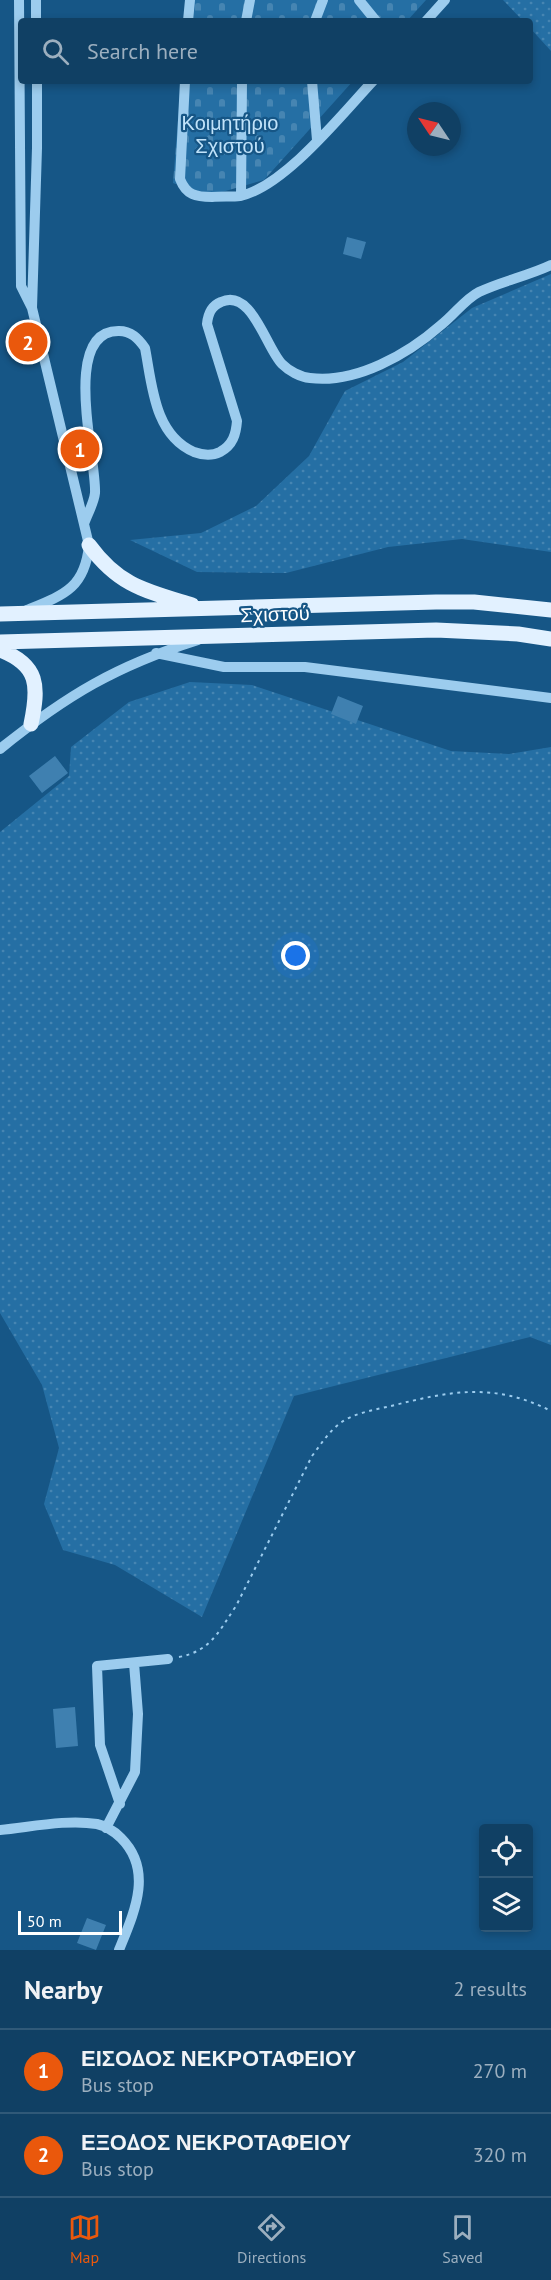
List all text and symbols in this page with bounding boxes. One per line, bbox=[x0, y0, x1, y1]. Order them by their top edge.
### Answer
search box bbox=[18, 18, 533, 84]
icon: search bbox=[39, 35, 72, 68]
text: Search here bbox=[87, 37, 198, 65]
north arrow bbox=[407, 102, 461, 156]
park label: Κοιμητήριο Σχιστού bbox=[182, 110, 278, 159]
pin: 2 bbox=[9, 320, 48, 364]
pin: 1 bbox=[60, 426, 100, 472]
street label: Σχιστού bbox=[240, 600, 310, 628]
your location bbox=[281, 941, 310, 970]
map controls bbox=[479, 1824, 533, 1932]
button: locate bbox=[479, 1824, 533, 1878]
button: layers bbox=[479, 1878, 533, 1932]
scale bar bbox=[18, 1908, 122, 1936]
text: 50 m bbox=[27, 1911, 62, 1931]
text: Nearby bbox=[24, 1973, 102, 2006]
text: 2 results bbox=[454, 1976, 527, 2002]
text: ΕΙΣΟΔΟΣ ΝΕΚΡΟΤΑΦΕΙΟΥ bbox=[81, 2044, 356, 2072]
text: 1 bbox=[38, 2058, 49, 2084]
text: 270 m bbox=[473, 2058, 527, 2084]
text: Bus stop bbox=[81, 2072, 154, 2098]
text: ΕΞΟΔΟΣ ΝΕΚΡΟΤΑΦΕΙΟΥ bbox=[81, 2128, 351, 2156]
text: 2 bbox=[38, 2142, 49, 2168]
text: 320 m bbox=[473, 2142, 527, 2168]
text: Bus stop bbox=[81, 2156, 154, 2182]
tab: Map bbox=[68, 2211, 101, 2267]
tab: Directions bbox=[237, 2211, 306, 2267]
tab: Saved bbox=[442, 2211, 483, 2267]

